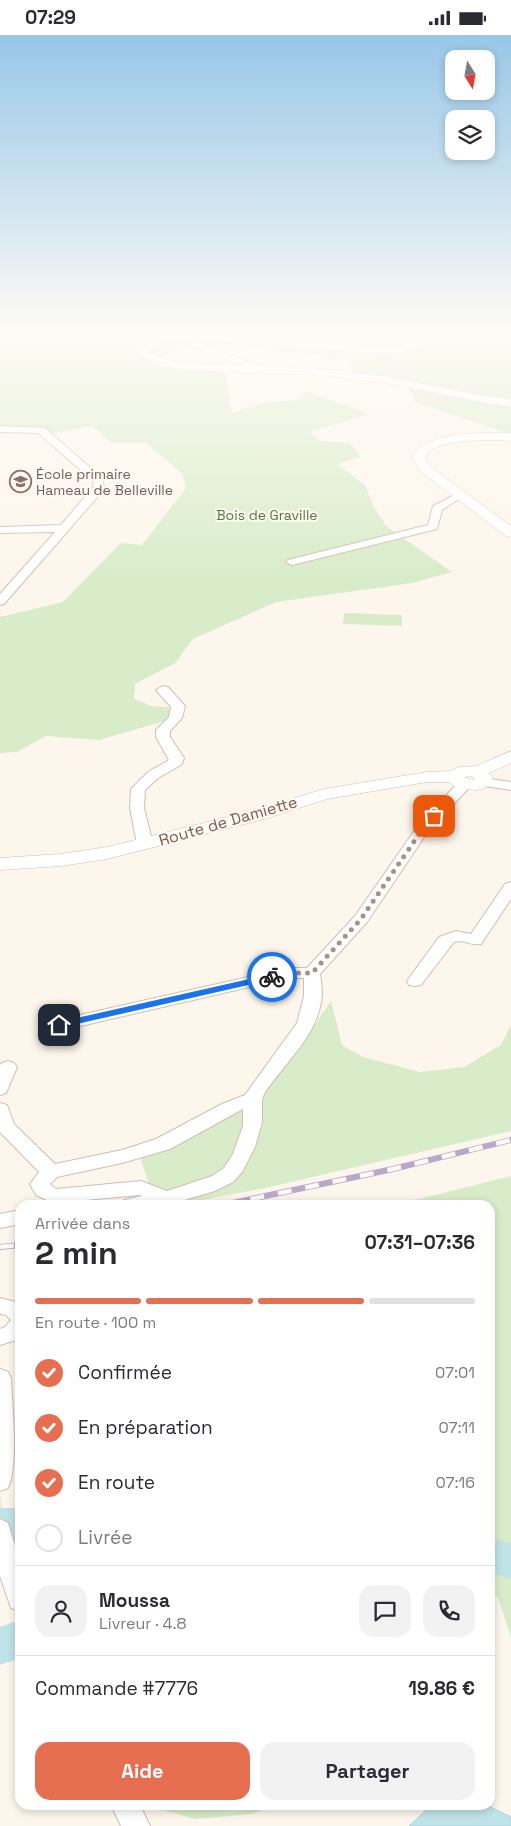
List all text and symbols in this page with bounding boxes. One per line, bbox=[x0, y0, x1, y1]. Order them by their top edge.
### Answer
text: 07:29 bbox=[25, 5, 76, 30]
north arrow bbox=[445, 50, 495, 100]
map controls bbox=[445, 50, 495, 160]
button: layers bbox=[445, 110, 495, 160]
place label: École primaire Hameau de Belleville bbox=[36, 465, 173, 499]
school or university icon: École primaire Hameau de Belleville bbox=[8, 470, 32, 494]
park label: Bois de Graville bbox=[216, 506, 318, 524]
street label: Route de Damiette bbox=[156, 791, 300, 851]
pin bbox=[413, 795, 455, 837]
icon: bag bbox=[420, 802, 448, 830]
courier bbox=[247, 952, 297, 1002]
icon: bike bbox=[258, 963, 286, 991]
pin bbox=[38, 1004, 80, 1046]
icon: home bbox=[45, 1011, 73, 1039]
text: Arrivée dans bbox=[35, 1213, 130, 1234]
text: 07:31–07:36 bbox=[365, 1230, 475, 1255]
text: 2 min bbox=[35, 1233, 118, 1273]
text: En route · 100 m bbox=[35, 1312, 156, 1333]
icon: check bbox=[35, 1359, 63, 1387]
text: Confirmée bbox=[78, 1360, 172, 1385]
text: 07:01 bbox=[435, 1362, 475, 1383]
icon: check bbox=[35, 1414, 63, 1442]
text: En préparation bbox=[78, 1415, 213, 1440]
text: 07:11 bbox=[439, 1417, 475, 1438]
icon: check bbox=[35, 1469, 63, 1497]
text: En route bbox=[78, 1470, 155, 1495]
text: 07:16 bbox=[435, 1472, 475, 1493]
text: Livrée bbox=[78, 1525, 133, 1550]
button: person bbox=[35, 1585, 87, 1637]
button: chat bbox=[359, 1585, 411, 1637]
button: phone bbox=[423, 1585, 475, 1637]
text: Moussa bbox=[99, 1588, 170, 1613]
text: Livreur · 4.8 bbox=[99, 1613, 187, 1634]
text: Commande #7776 bbox=[35, 1676, 198, 1701]
text: 19.86 € bbox=[408, 1676, 475, 1701]
button: Aide bbox=[35, 1742, 250, 1800]
button: Partager bbox=[260, 1742, 475, 1800]

